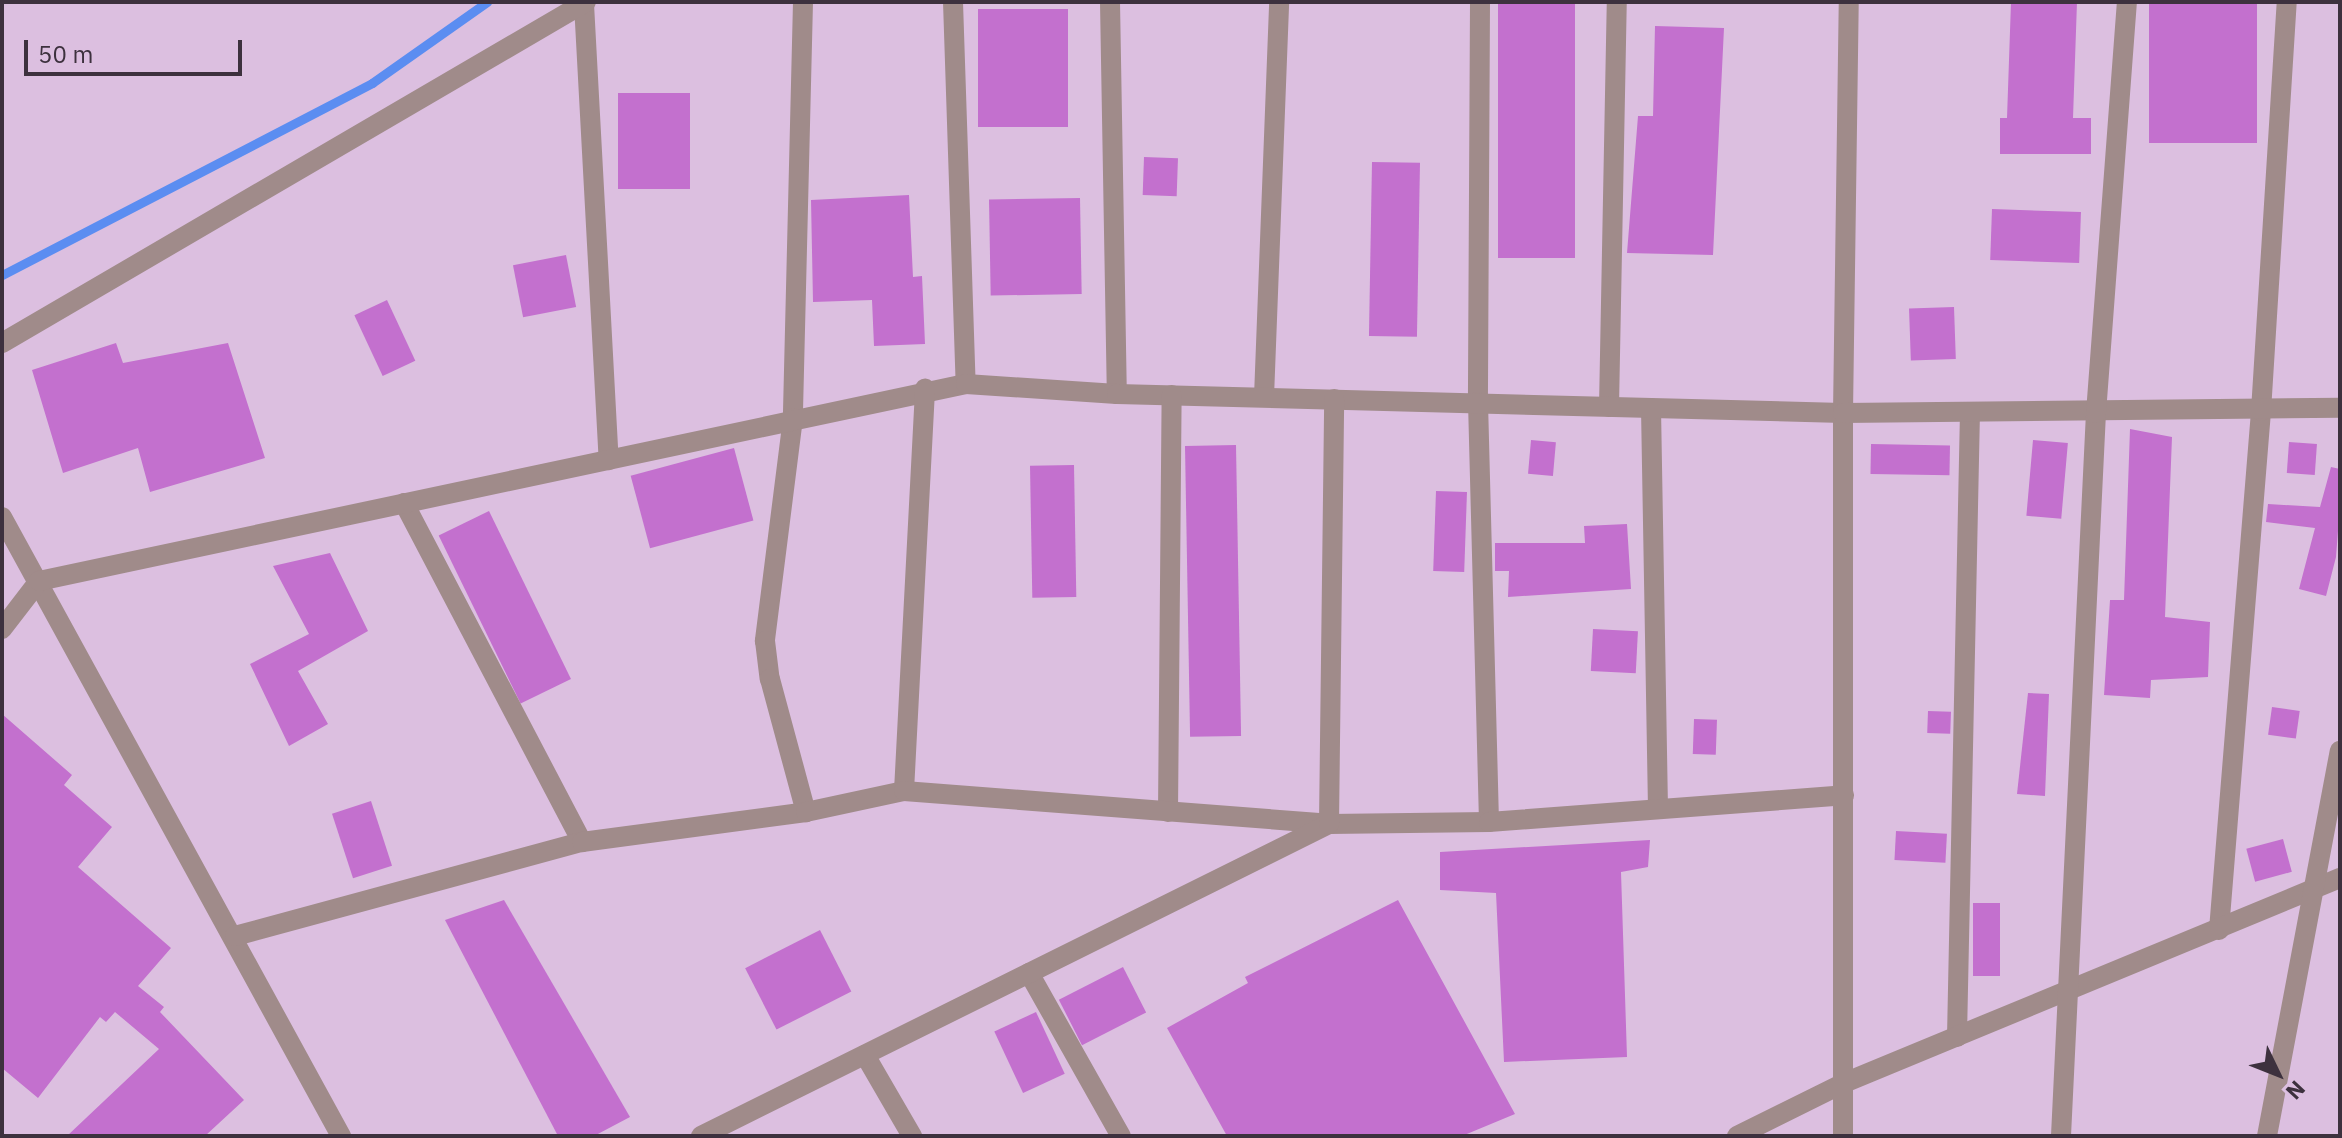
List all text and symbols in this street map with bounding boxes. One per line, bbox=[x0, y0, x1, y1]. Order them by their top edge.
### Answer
scale bar bbox=[28, 24, 246, 74]
text: 50 m bbox=[38, 38, 93, 70]
north arrow bbox=[2238, 1034, 2318, 1114]
text: N bbox=[2280, 1075, 2312, 1106]

